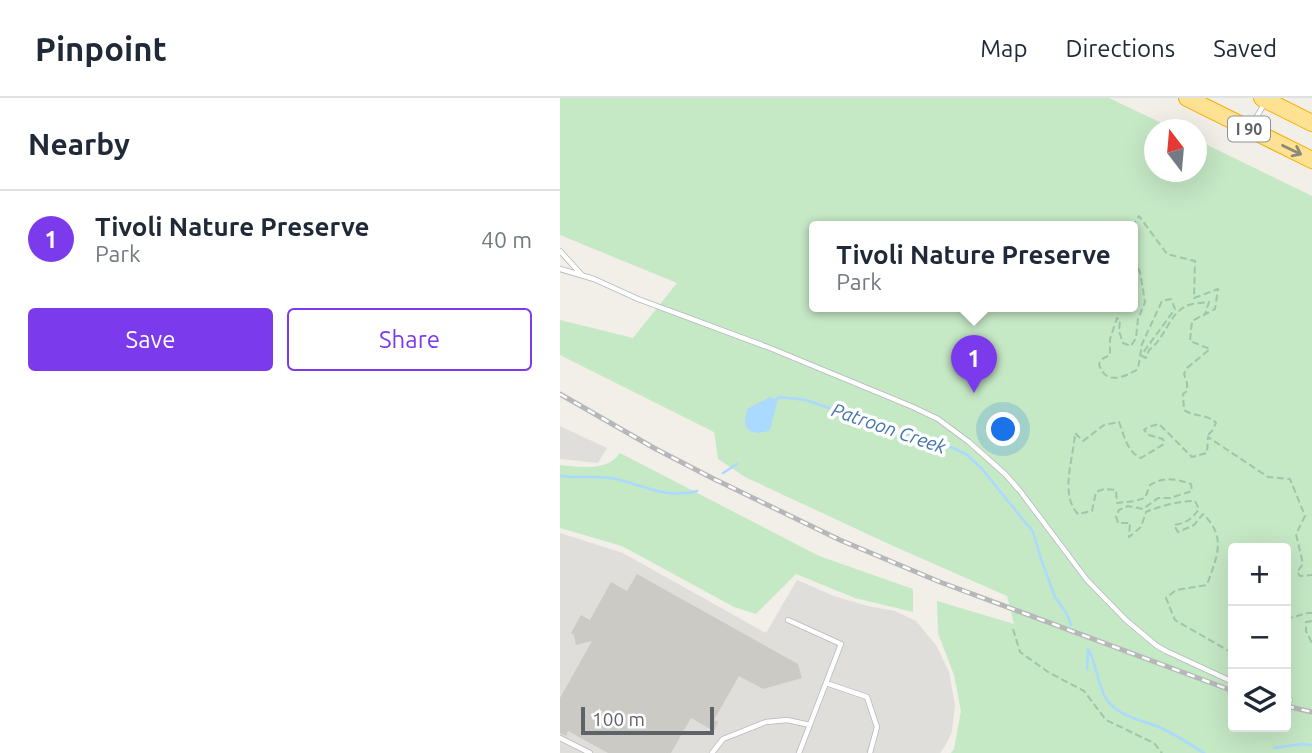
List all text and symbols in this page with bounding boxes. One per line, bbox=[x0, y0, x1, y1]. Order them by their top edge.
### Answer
text: Pinpoint bbox=[35, 30, 167, 67]
text: Map bbox=[980, 35, 1027, 62]
text: Directions bbox=[1065, 35, 1175, 62]
text: Saved bbox=[1213, 35, 1277, 62]
road number: I 90 bbox=[1228, 117, 1270, 142]
north arrow bbox=[1144, 119, 1207, 182]
text: Nearby bbox=[28, 127, 130, 161]
one-way arrow bbox=[1281, 144, 1302, 158]
text: Tivoli Nature Preserve bbox=[95, 212, 370, 241]
popup bbox=[809, 221, 1138, 312]
text: 1 bbox=[45, 227, 57, 252]
text: 40 m bbox=[481, 227, 532, 252]
text: Tivoli Nature Preserve bbox=[836, 240, 1111, 269]
text: Park bbox=[95, 241, 141, 266]
text: Park bbox=[836, 269, 882, 294]
button: Save bbox=[28, 308, 273, 371]
button: Share bbox=[287, 308, 532, 371]
pin: 1 bbox=[951, 335, 997, 393]
water label: Patroon Creek bbox=[829, 398, 949, 458]
your location bbox=[986, 412, 1020, 446]
map controls bbox=[1228, 543, 1291, 732]
button: + bbox=[1228, 543, 1291, 606]
button: − bbox=[1228, 606, 1291, 669]
button: layers bbox=[1228, 669, 1291, 732]
scale bar bbox=[581, 704, 714, 736]
text: 100 m bbox=[592, 708, 645, 730]

